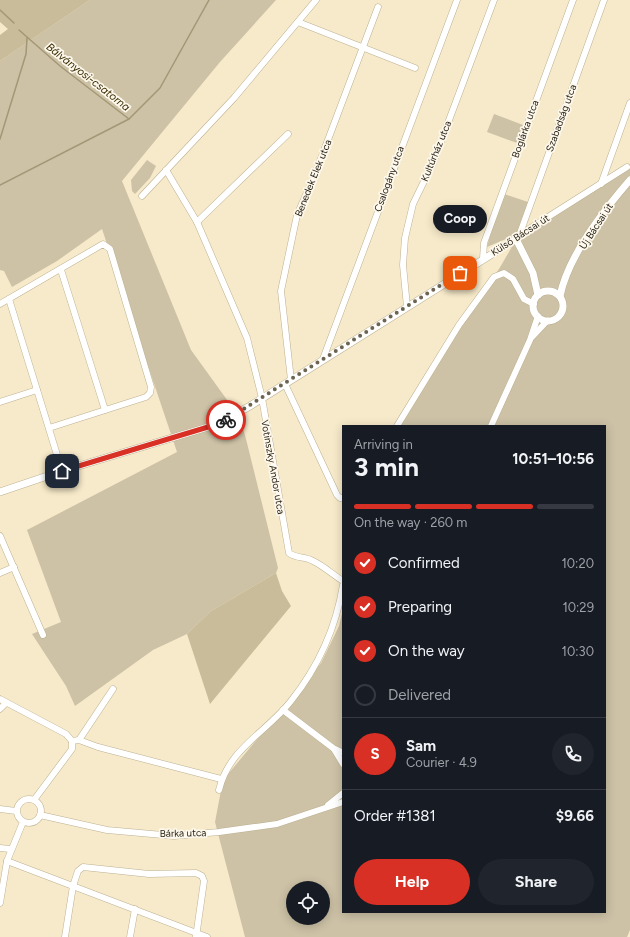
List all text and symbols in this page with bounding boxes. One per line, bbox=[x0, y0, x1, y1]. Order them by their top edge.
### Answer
water label: Bálványosi-csatorna bbox=[44, 40, 133, 114]
street label: Szabadság utca bbox=[543, 82, 579, 154]
street label: Boglárka utca bbox=[509, 98, 541, 160]
street label: Kultúrház utca bbox=[418, 119, 454, 183]
street label: Benedek Elek utca bbox=[292, 138, 334, 218]
street label: Csalogány utca bbox=[371, 144, 407, 214]
street label: Új Bácsai út bbox=[576, 200, 616, 252]
callout: Coop bbox=[433, 205, 487, 233]
text: Coop bbox=[444, 211, 476, 226]
street label: Külső Bácsai út bbox=[488, 211, 552, 259]
pin bbox=[443, 256, 477, 290]
icon: bag bbox=[449, 262, 471, 284]
courier bbox=[206, 400, 246, 440]
icon: bike bbox=[215, 409, 237, 431]
street label: Votinszky Andor utca bbox=[258, 419, 288, 515]
text: Arriving in bbox=[354, 437, 413, 452]
text: 10:51–10:56 bbox=[512, 450, 594, 468]
text: 3 min bbox=[354, 451, 419, 483]
pin bbox=[45, 454, 79, 488]
icon: home bbox=[51, 460, 73, 482]
text: On the way · 260 m bbox=[354, 515, 467, 530]
icon: check bbox=[354, 552, 376, 574]
text: Confirmed bbox=[388, 554, 460, 572]
text: 10:20 bbox=[561, 556, 594, 571]
icon: check bbox=[354, 596, 376, 618]
text: Preparing bbox=[388, 598, 452, 616]
text: 10:29 bbox=[562, 600, 594, 615]
icon: check bbox=[354, 640, 376, 662]
text: On the way bbox=[388, 642, 465, 660]
text: 10:30 bbox=[562, 644, 594, 659]
text: Delivered bbox=[388, 686, 451, 704]
button: phone bbox=[552, 733, 594, 775]
text: Sam bbox=[406, 737, 436, 755]
text: S bbox=[370, 745, 380, 763]
text: Courier · 4.9 bbox=[406, 755, 477, 770]
text: Order #1381 bbox=[354, 807, 436, 825]
text: $9.66 bbox=[556, 807, 594, 825]
street label: Bárka utca bbox=[160, 826, 206, 840]
button: Help bbox=[354, 859, 470, 905]
button: Share bbox=[478, 859, 594, 905]
map controls bbox=[286, 881, 330, 925]
button: locate bbox=[286, 881, 330, 925]

